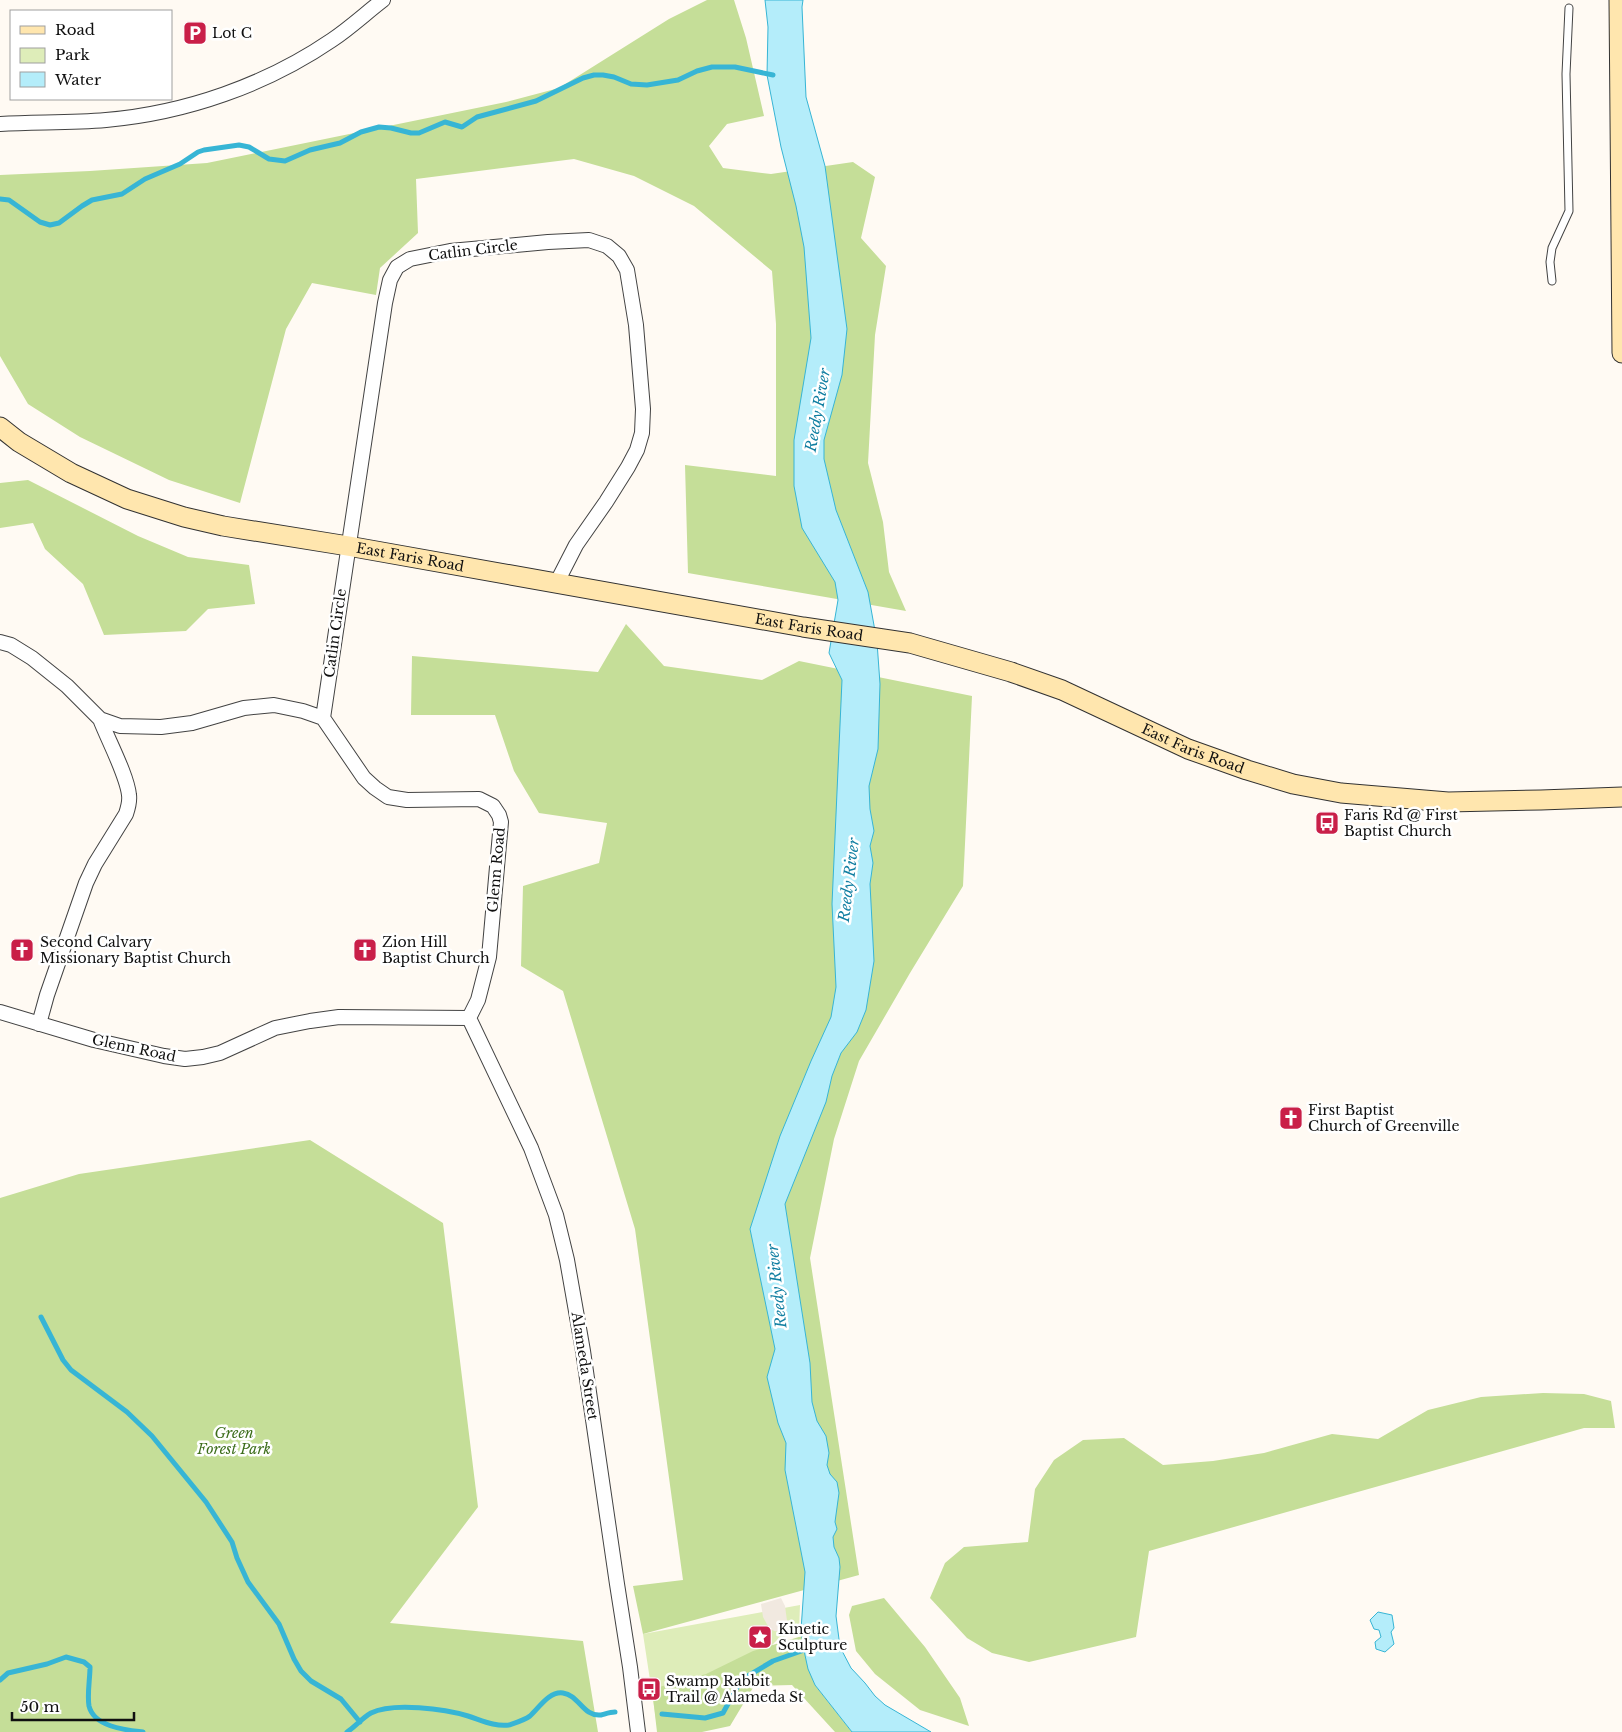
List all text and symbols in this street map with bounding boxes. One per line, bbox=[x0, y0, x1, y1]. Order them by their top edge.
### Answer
legend bbox=[10, 10, 172, 100]
text: Road bbox=[55, 20, 95, 39]
parking icon: Lot C bbox=[182, 20, 208, 46]
place label: Lot C bbox=[212, 24, 252, 42]
text: Park bbox=[55, 45, 91, 64]
text: Water bbox=[54, 70, 102, 89]
street label: Catlin Circle bbox=[427, 236, 519, 264]
water label: Reedy River bbox=[801, 366, 834, 454]
street label: East Faris Road bbox=[355, 539, 466, 576]
street label: Catlin Circle bbox=[320, 587, 350, 679]
street label: East Faris Road bbox=[753, 610, 865, 645]
street label: East Faris Road bbox=[1139, 720, 1247, 778]
place label: Faris Rd @ First Baptist Church bbox=[1344, 806, 1458, 840]
bus stop icon: Faris Rd @ First Baptist Church bbox=[1314, 810, 1340, 836]
street label: Glenn Road bbox=[483, 826, 509, 913]
water label: Reedy River bbox=[834, 836, 863, 924]
place label: Second Calvary Missionary Baptist Church bbox=[40, 933, 231, 967]
place label: Zion Hill Baptist Church bbox=[382, 933, 490, 967]
church icon: Second Calvary Missionary Baptist Church bbox=[9, 937, 35, 963]
church icon: Zion Hill Baptist Church bbox=[352, 937, 378, 963]
street label: Glenn Road bbox=[90, 1030, 178, 1066]
place label: First Baptist Church of Greenville bbox=[1308, 1101, 1459, 1135]
church icon: First Baptist Church of Greenville bbox=[1278, 1105, 1304, 1131]
water label: Reedy River bbox=[763, 1242, 790, 1330]
street label: Alameda Street bbox=[567, 1310, 603, 1422]
park label: Green Forest Park bbox=[196, 1424, 271, 1458]
place label: Kinetic Sculpture bbox=[778, 1620, 847, 1654]
place icon: Kinetic Sculpture bbox=[747, 1624, 773, 1650]
place label: Swamp Rabbit Trail @ Alameda St bbox=[666, 1672, 804, 1706]
bus stop icon: Swamp Rabbit Trail @ Alameda St bbox=[636, 1676, 662, 1702]
scale bar bbox=[12, 1690, 135, 1722]
text: 50 m bbox=[20, 1697, 60, 1716]

